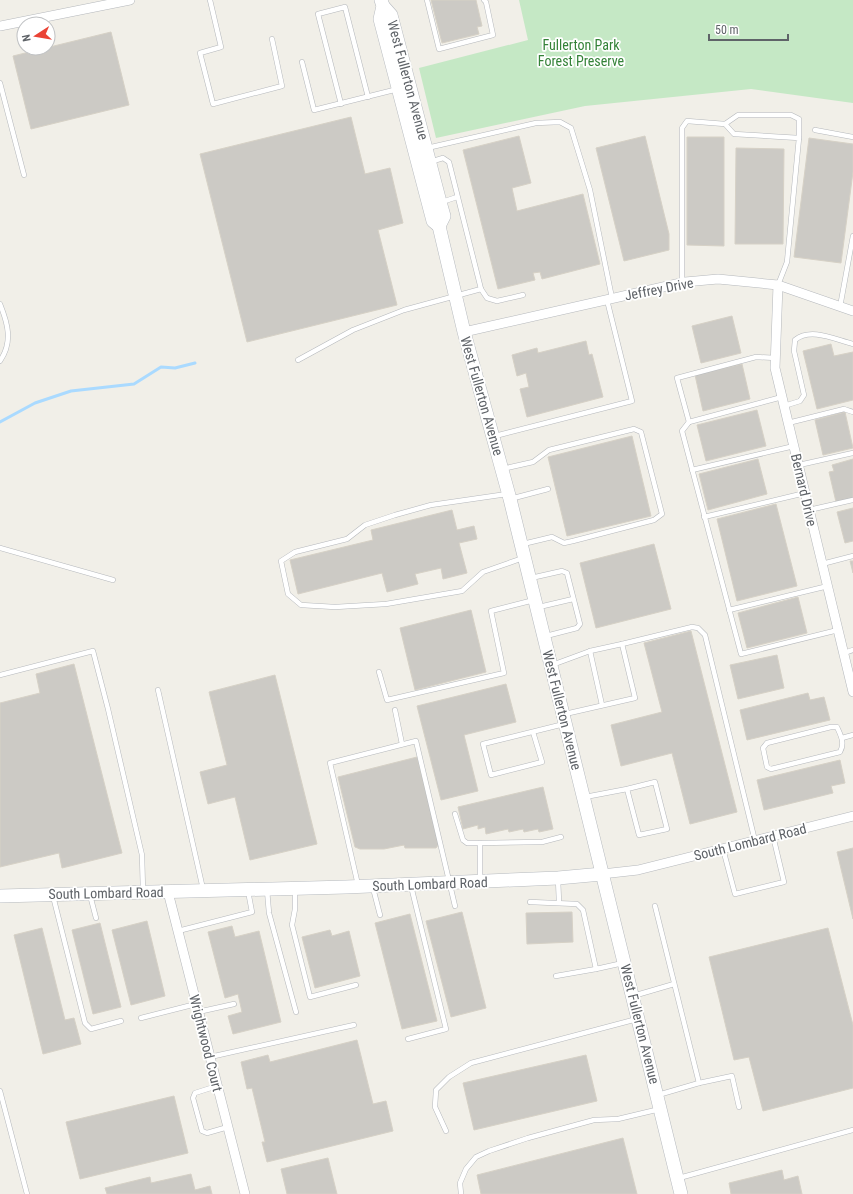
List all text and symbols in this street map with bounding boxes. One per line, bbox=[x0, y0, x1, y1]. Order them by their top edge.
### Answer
north arrow bbox=[16, 16, 56, 56]
scale bar bbox=[709, 16, 788, 42]
street label: West Fullerton Avenue bbox=[384, 19, 432, 142]
text: 50 m bbox=[715, 23, 739, 37]
text: N bbox=[20, 33, 34, 43]
park label: Fullerton Park Forest Preserve bbox=[538, 37, 625, 69]
street label: Jeffrey Drive bbox=[623, 274, 695, 304]
street label: West Fullerton Avenue bbox=[457, 335, 507, 458]
street label: Bernard Drive bbox=[788, 452, 820, 528]
street label: West Fullerton Avenue bbox=[539, 648, 585, 772]
street label: South Lombard Road bbox=[692, 820, 808, 864]
street label: South Lombard Road bbox=[372, 874, 488, 894]
street label: South Lombard Road bbox=[48, 884, 164, 902]
street label: West Fullerton Avenue bbox=[617, 962, 663, 1086]
street label: Wrightwood Court bbox=[186, 993, 226, 1093]

